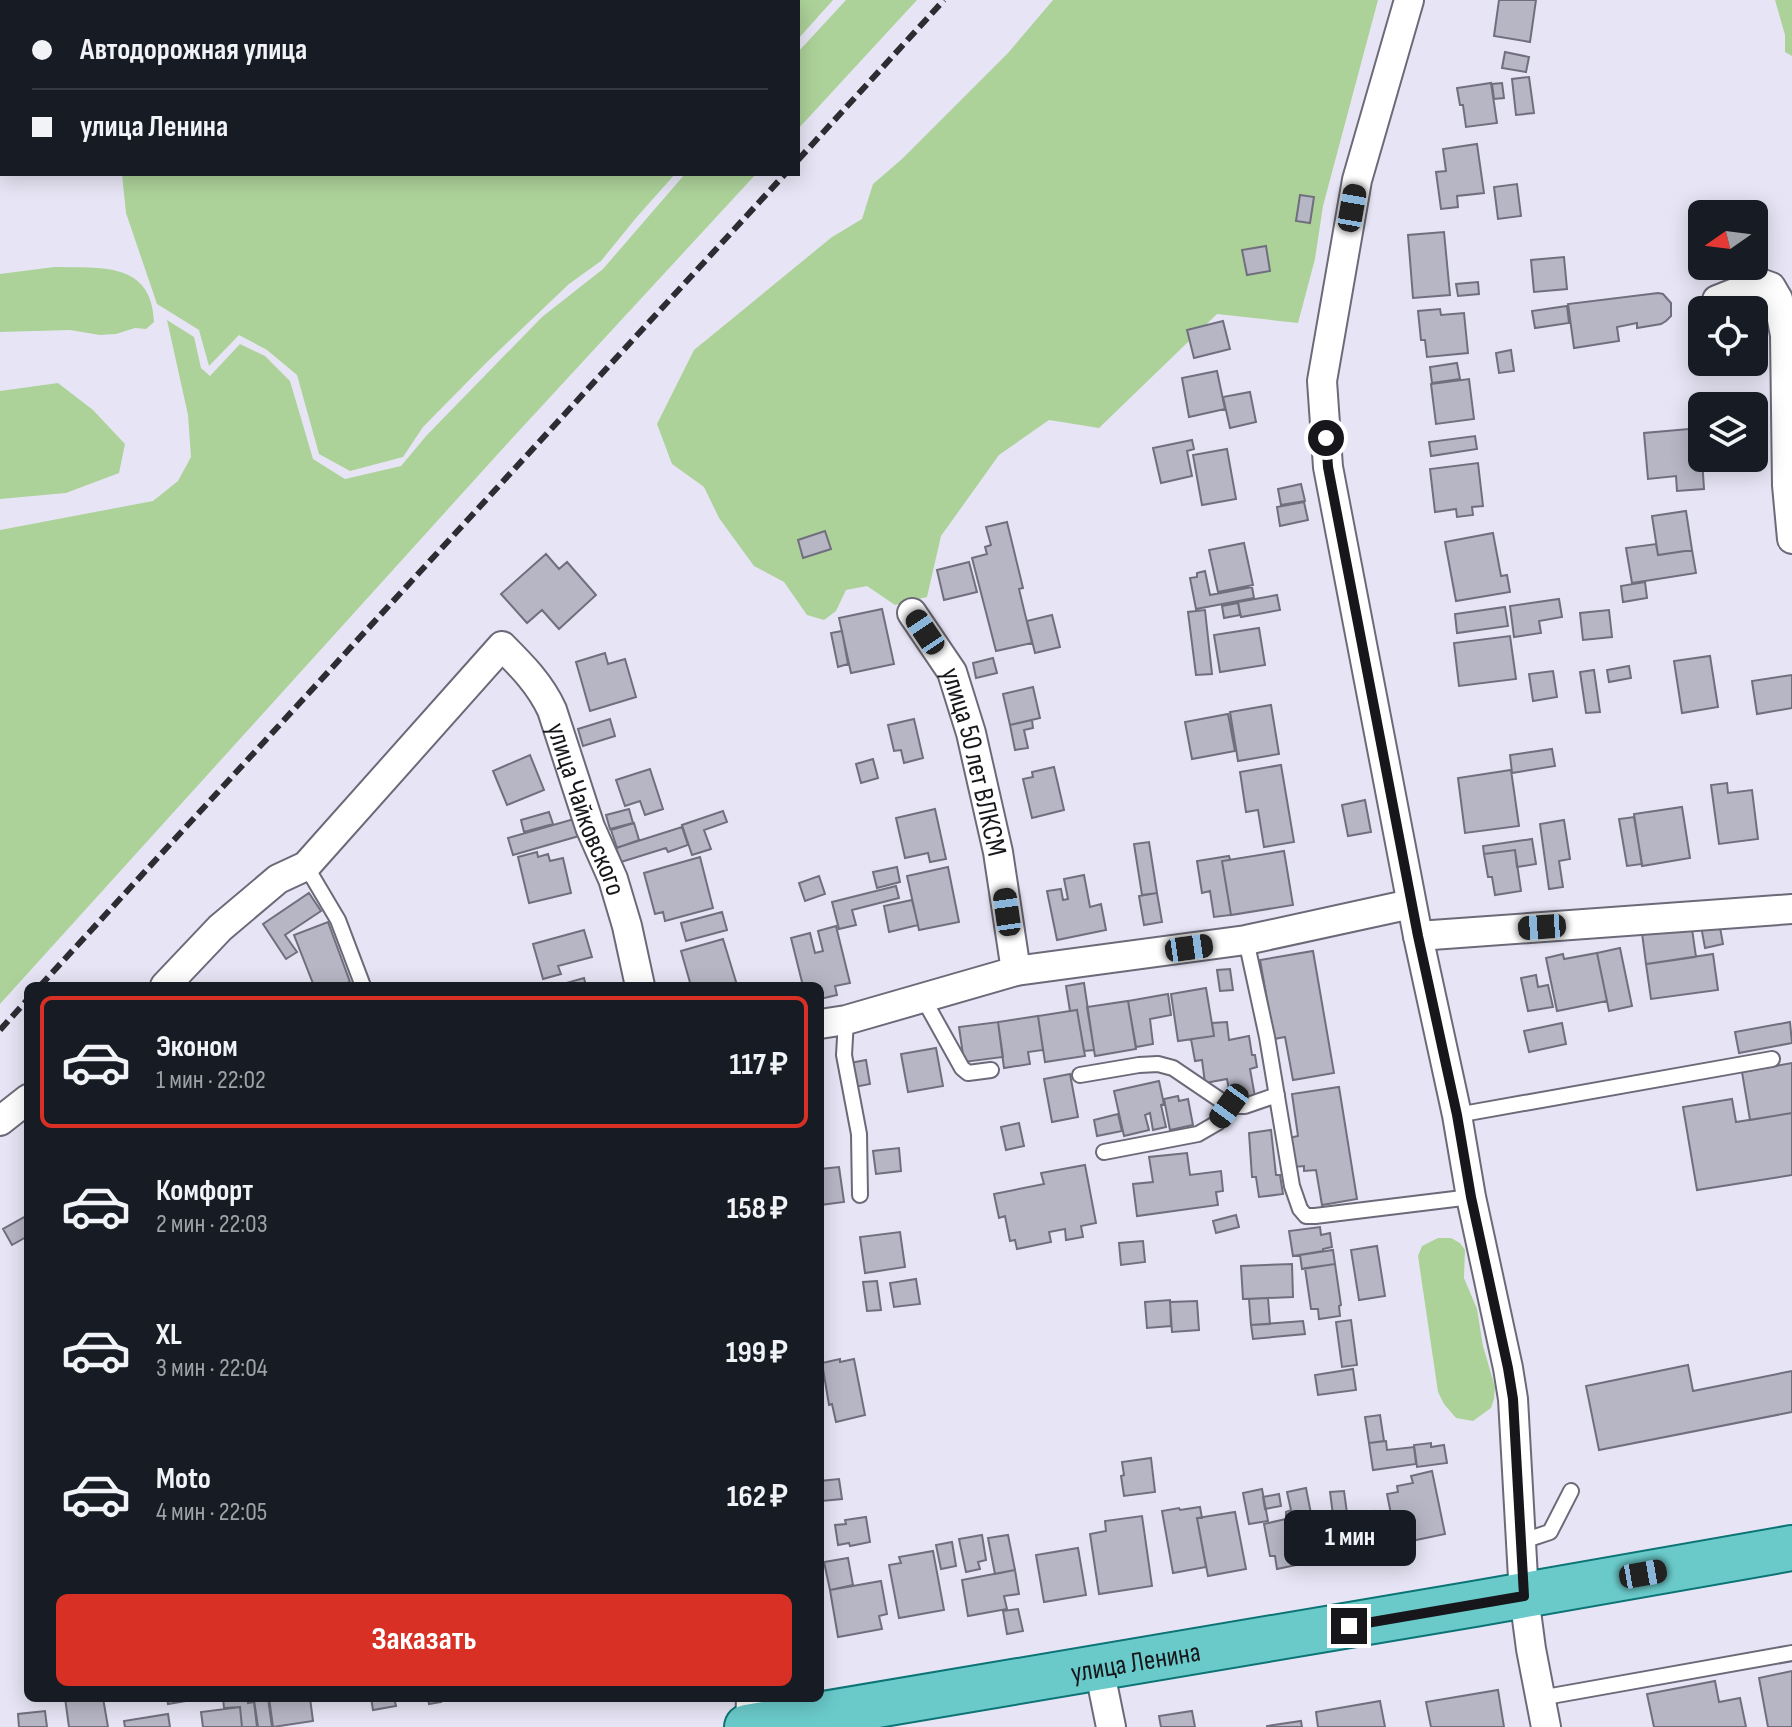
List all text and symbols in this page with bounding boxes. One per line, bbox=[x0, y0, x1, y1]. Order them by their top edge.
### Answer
text: Автодорожная улица bbox=[80, 32, 307, 68]
text: улица Ленина bbox=[80, 109, 228, 145]
car bbox=[1336, 182, 1368, 234]
north arrow bbox=[1688, 200, 1768, 280]
map controls bbox=[1688, 200, 1768, 472]
button: locate bbox=[1688, 296, 1768, 376]
button: layers bbox=[1688, 392, 1768, 472]
route start bbox=[1308, 420, 1344, 456]
car bbox=[902, 605, 948, 659]
street label: улица 50 лет ВЛКСМ bbox=[934, 664, 1013, 859]
street label: улица Чайковского bbox=[539, 719, 632, 899]
car bbox=[992, 887, 1022, 937]
car bbox=[1517, 913, 1567, 941]
car bbox=[1164, 933, 1214, 963]
icon: car bbox=[60, 1026, 132, 1098]
text: Эконом bbox=[156, 1029, 238, 1065]
text: 117 ₽ bbox=[729, 1047, 788, 1083]
text: 1 мин · 22:02 bbox=[156, 1065, 266, 1096]
car bbox=[1205, 1080, 1253, 1132]
icon: car bbox=[60, 1170, 132, 1242]
text: Комфорт bbox=[156, 1173, 253, 1209]
text: 158 ₽ bbox=[727, 1191, 788, 1227]
text: 2 мин · 22:03 bbox=[156, 1209, 268, 1240]
icon: car bbox=[60, 1314, 132, 1386]
text: XL bbox=[156, 1317, 182, 1353]
text: 199 ₽ bbox=[726, 1335, 788, 1371]
text: 3 мин · 22:04 bbox=[156, 1353, 268, 1384]
icon: car bbox=[60, 1458, 132, 1530]
text: Moto bbox=[156, 1461, 211, 1497]
text: 162 ₽ bbox=[727, 1479, 788, 1515]
text: 4 мин · 22:05 bbox=[156, 1497, 267, 1528]
callout: 1 мин bbox=[1283, 1510, 1415, 1566]
text: 1 мин bbox=[1325, 1522, 1375, 1553]
car bbox=[1617, 1558, 1669, 1590]
button: Заказать bbox=[56, 1594, 792, 1686]
route end bbox=[1331, 1608, 1367, 1644]
street label: улица Ленина bbox=[1068, 1636, 1203, 1690]

